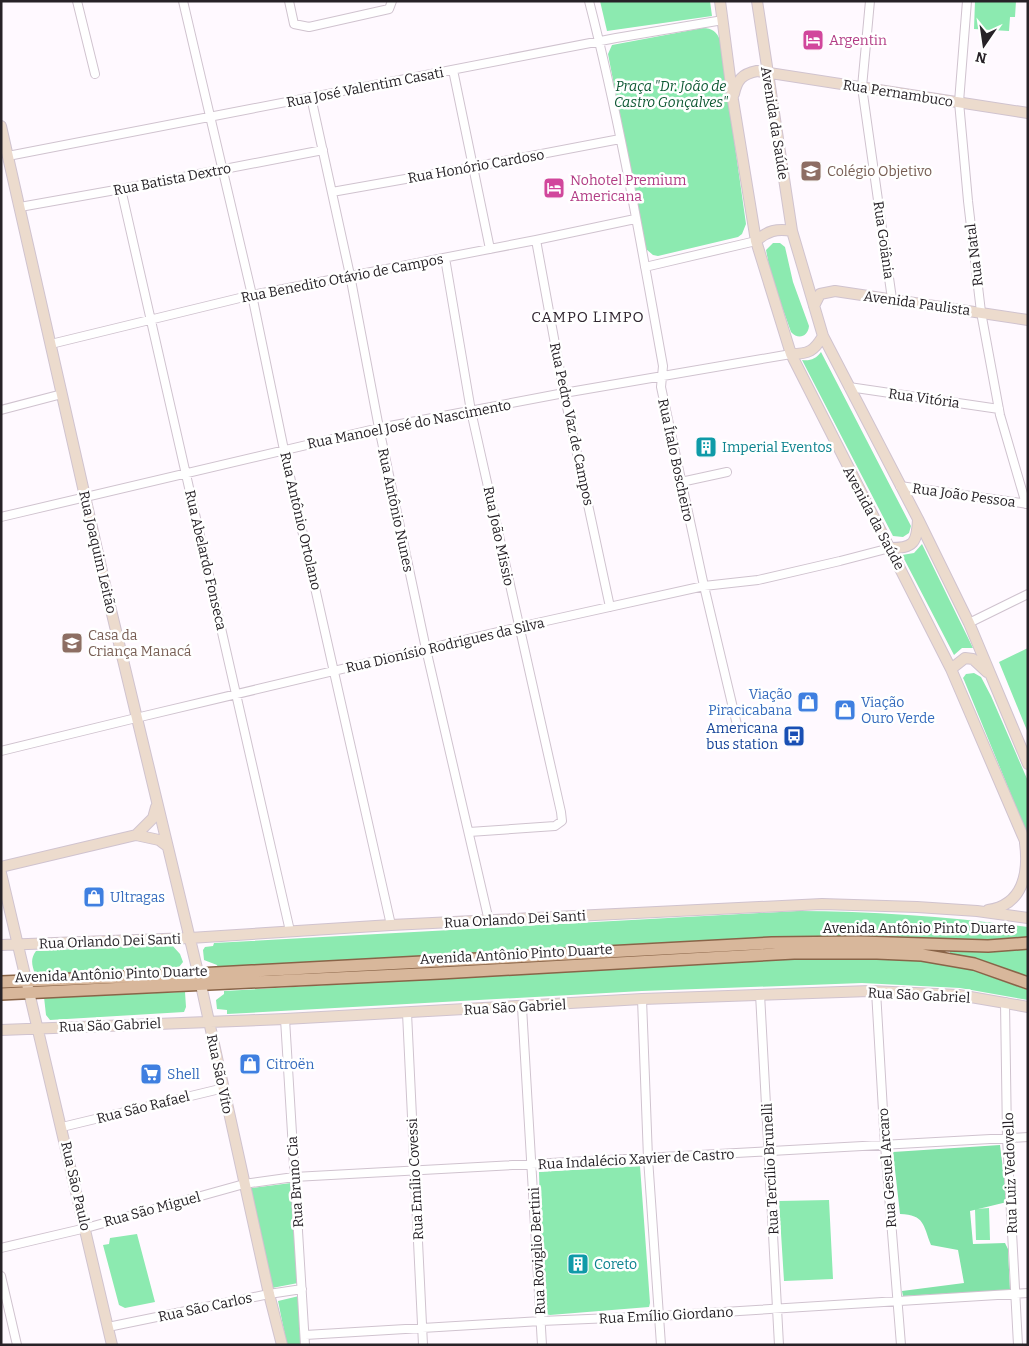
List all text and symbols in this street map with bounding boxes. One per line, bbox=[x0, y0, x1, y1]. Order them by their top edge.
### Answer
north arrow bbox=[959, 20, 1009, 70]
hotel icon: Argentin bbox=[801, 28, 825, 52]
place label: Argentin bbox=[829, 32, 887, 49]
text: N bbox=[974, 48, 988, 67]
street label: Rua José Valentim Casati bbox=[285, 64, 445, 111]
street label: Avenida da Saúde bbox=[757, 65, 792, 181]
street label: Rua Pernambuco bbox=[842, 76, 954, 111]
park label: Praça "Dr. João de Castro Gonçalves" bbox=[614, 78, 729, 111]
street label: Rua Honório Cardoso bbox=[406, 146, 546, 187]
school or university icon: Colégio Objetivo bbox=[799, 159, 823, 183]
street label: Rua Batista Dextro bbox=[112, 160, 232, 199]
place label: Colégio Objetivo bbox=[827, 163, 932, 180]
place label: Nohotel Premium Americana bbox=[570, 172, 687, 205]
hotel icon: Nohotel Premium Americana bbox=[542, 176, 566, 200]
street label: Rua Goiânia bbox=[870, 200, 897, 281]
street label: Rua Natal bbox=[962, 223, 987, 287]
street label: Rua Benedito Otávio de Campos bbox=[239, 251, 445, 306]
street label: Avenida Paulista bbox=[863, 288, 972, 319]
district label: CAMPO LIMPO bbox=[531, 308, 645, 326]
street label: Rua Pedro Vaz de Campos bbox=[546, 341, 597, 507]
street label: Rua Vitória bbox=[887, 385, 961, 412]
street label: Rua Manoel José do Nascimento bbox=[306, 396, 513, 453]
street label: Rua Ítalo Boscheiro bbox=[654, 397, 698, 523]
building icon: Imperial Eventos bbox=[694, 435, 718, 459]
place label: Imperial Eventos bbox=[722, 439, 832, 456]
street label: Rua Antônio Nunes bbox=[374, 447, 417, 574]
street label: Rua Antônio Ortolano bbox=[276, 450, 325, 592]
street label: Avenida da Saúde bbox=[839, 464, 908, 573]
street label: Rua João Pessoa bbox=[911, 480, 1017, 511]
street label: Rua João Missio bbox=[480, 485, 517, 587]
street label: Rua Abelardo Fonseca bbox=[181, 488, 230, 632]
street label: Rua Joaquim Leitão bbox=[75, 489, 120, 615]
street label: Rua Dionísio Rodrigues da Silva bbox=[344, 614, 546, 677]
place label: Casa da Criança Manacá bbox=[88, 627, 192, 660]
school or university icon: Casa da Criança Manacá bbox=[60, 631, 84, 655]
place label: Viação Piracicabana bbox=[708, 686, 792, 719]
shop icon: Viação Piracicabana bbox=[796, 690, 820, 714]
place label: Viação Ouro Verde bbox=[861, 694, 935, 727]
shop icon: Viação Ouro Verde bbox=[833, 698, 857, 722]
place label: Americana bus station bbox=[706, 720, 778, 753]
bus stop icon: Americana bus station bbox=[782, 724, 806, 748]
shop icon: Ultragas bbox=[82, 885, 106, 909]
place label: Ultragas bbox=[110, 889, 165, 906]
street label: Rua Orlando Dei Santi bbox=[444, 907, 586, 932]
street label: Avenida Antônio Pinto Duarte bbox=[823, 920, 1015, 937]
street label: Rua Orlando Dei Santi bbox=[39, 931, 181, 952]
street label: Avenida Antônio Pinto Duarte bbox=[419, 941, 613, 968]
street label: Avenida Antônio Pinto Duarte bbox=[14, 963, 208, 986]
street label: Rua São Gabriel bbox=[867, 984, 971, 1007]
street label: Rua São Gabriel bbox=[463, 996, 567, 1019]
street label: Rua São Gabriel bbox=[59, 1015, 162, 1036]
street label: Rua São Vito bbox=[203, 1033, 236, 1115]
shop icon: Citroën bbox=[238, 1052, 262, 1076]
place label: Citroën bbox=[266, 1056, 314, 1073]
supermarket icon: Shell bbox=[139, 1062, 163, 1086]
place label: Shell bbox=[167, 1066, 200, 1083]
street label: Rua São Rafael bbox=[95, 1088, 192, 1127]
street label: Rua Tercílio Brunelli bbox=[759, 1103, 782, 1235]
street label: Rua Gesuel Arcaro bbox=[875, 1108, 900, 1228]
street label: Rua Luiz Vedovello bbox=[1000, 1112, 1021, 1234]
street label: Rua Emílio Covessi bbox=[404, 1118, 427, 1240]
street label: Rua Bruno Cia bbox=[284, 1135, 307, 1228]
street label: Rua São Paulo bbox=[57, 1140, 94, 1232]
street label: Rua Indalécio Xavier de Castro bbox=[537, 1146, 735, 1173]
street label: Rua Roviglio Bertini bbox=[526, 1187, 549, 1315]
street label: Rua São Miguel bbox=[102, 1188, 202, 1231]
building icon: Coreto bbox=[566, 1252, 590, 1276]
place label: Coreto bbox=[594, 1256, 637, 1273]
street label: Rua São Carlos bbox=[156, 1289, 254, 1326]
street label: Rua Emílio Giordano bbox=[598, 1303, 734, 1328]

